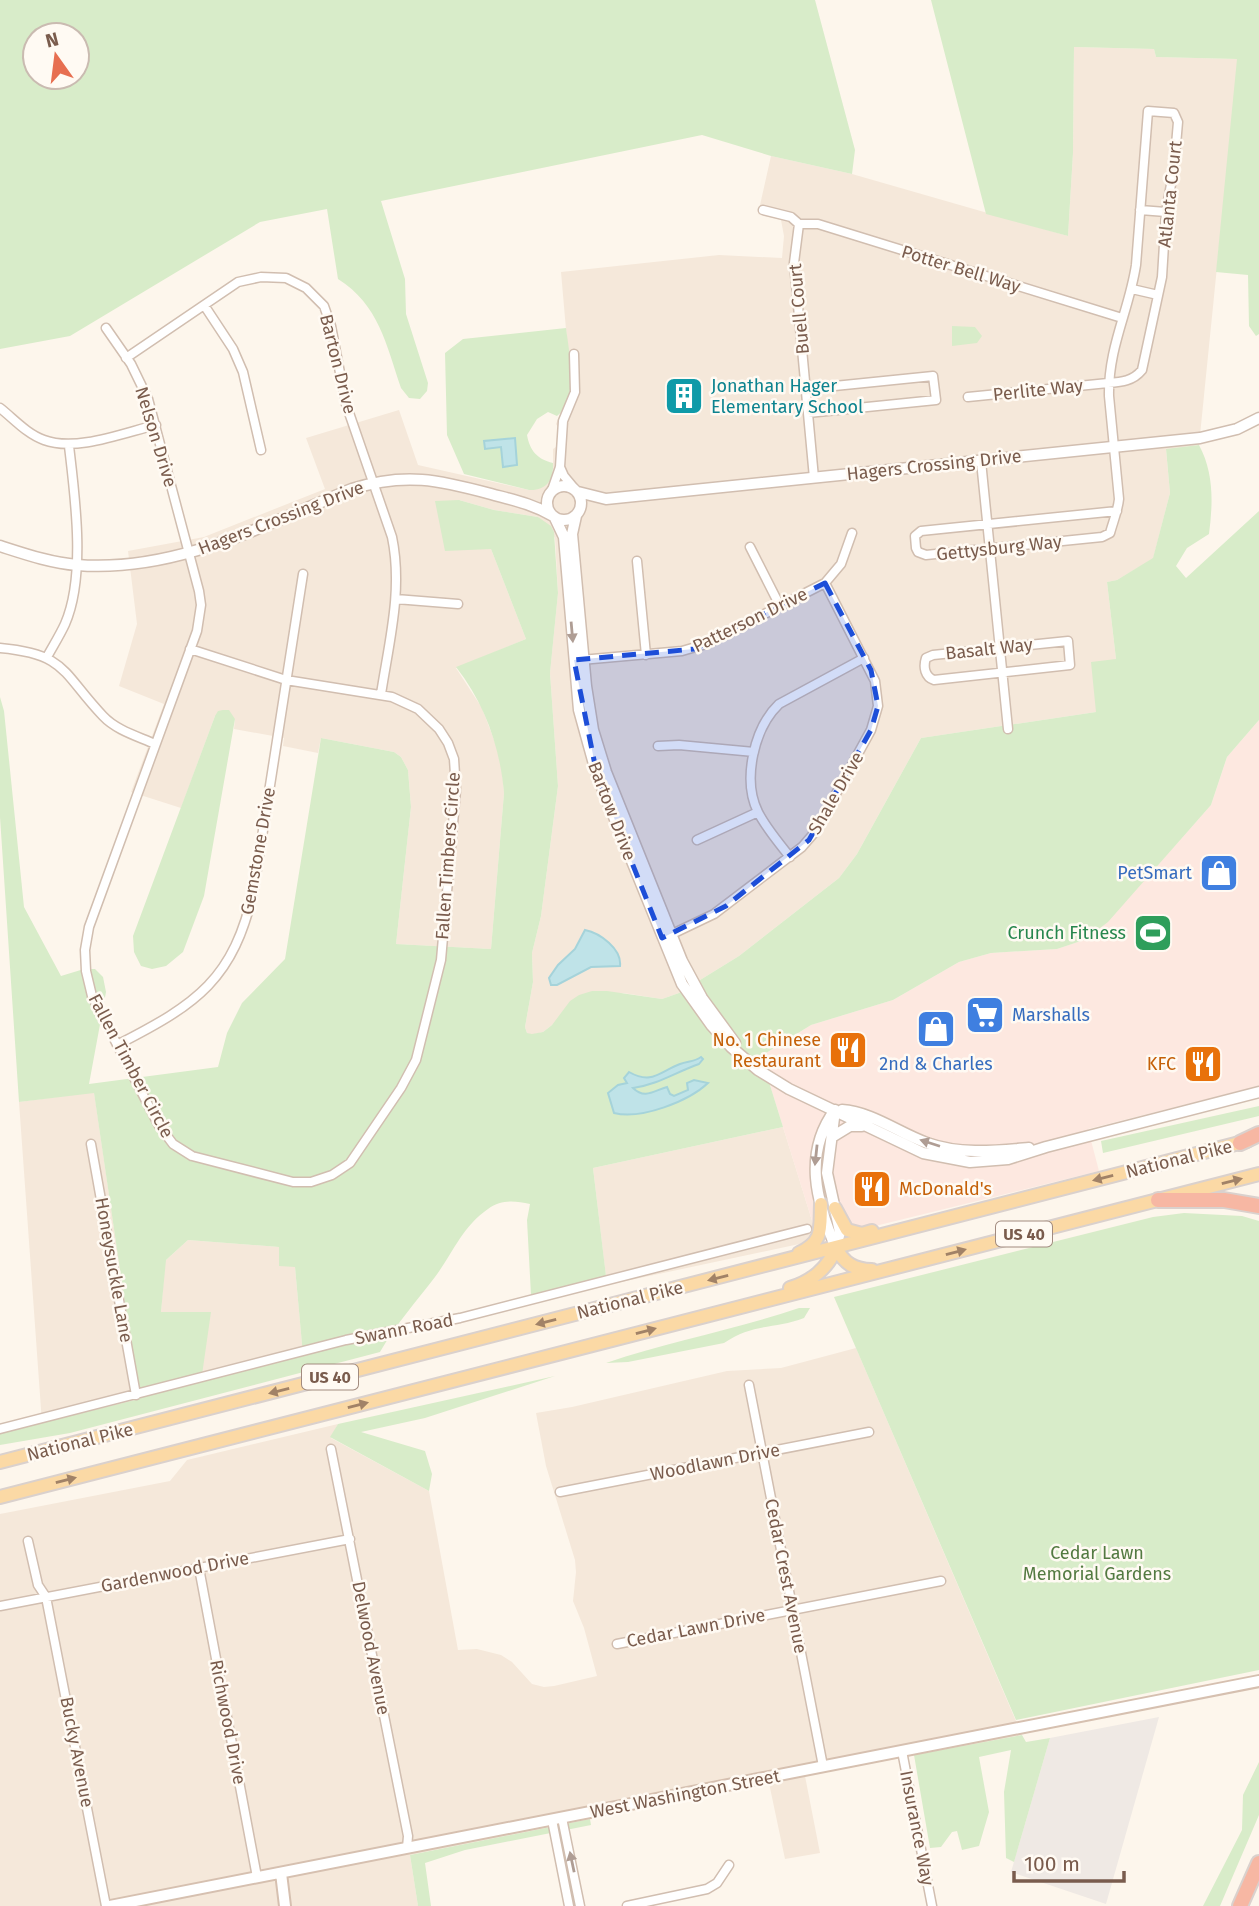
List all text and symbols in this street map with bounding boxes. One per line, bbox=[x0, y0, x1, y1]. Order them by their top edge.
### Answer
north arrow bbox=[21, 21, 91, 91]
text: N bbox=[43, 27, 61, 53]
street label: Atlanta Court bbox=[1153, 139, 1187, 248]
street label: Potter Bell Way bbox=[899, 240, 1023, 298]
street label: Buell Court bbox=[784, 262, 814, 355]
street label: Barton Drive bbox=[315, 312, 361, 416]
street label: Perlite Way bbox=[992, 374, 1084, 406]
building icon: Jonathan Hager Elementary School bbox=[663, 375, 705, 417]
place label: Jonathan Hager Elementary School bbox=[711, 375, 863, 418]
street label: Nelson Drive bbox=[130, 384, 182, 490]
street label: Hagers Crossing Drive bbox=[845, 445, 1023, 485]
street label: Hagers Crossing Drive bbox=[195, 476, 367, 560]
street label: Gettysburg Way bbox=[935, 530, 1063, 566]
street label: Patterson Drive bbox=[689, 583, 811, 657]
one-way arrow bbox=[567, 622, 578, 644]
street label: Basalt Way bbox=[944, 633, 1034, 665]
street label: Shale Drive bbox=[803, 748, 869, 838]
street label: Bartow Drive bbox=[583, 758, 641, 864]
street label: Fallen Timbers Circle bbox=[431, 771, 465, 941]
street label: Gemstone Drive bbox=[236, 786, 280, 916]
shop icon: PetSmart bbox=[1198, 852, 1240, 894]
place label: PetSmart bbox=[1117, 862, 1192, 884]
sports icon: Crunch Fitness bbox=[1132, 912, 1174, 954]
place label: Crunch Fitness bbox=[1008, 922, 1126, 944]
street label: Fallen Timber Circle bbox=[84, 990, 178, 1142]
supermarket icon: Marshalls bbox=[964, 994, 1006, 1036]
place label: Marshalls bbox=[1012, 1004, 1090, 1026]
shop icon: 2nd & Charles bbox=[915, 1008, 957, 1050]
place label: No. 1 Chinese Restaurant bbox=[713, 1029, 821, 1072]
restaurant icon: No. 1 Chinese Restaurant bbox=[827, 1029, 869, 1071]
restaurant icon: KFC bbox=[1182, 1043, 1224, 1085]
place label: 2nd & Charles bbox=[879, 1053, 993, 1075]
place label: KFC bbox=[1147, 1053, 1176, 1075]
street label: National Pike bbox=[1124, 1135, 1234, 1183]
one-way arrow bbox=[920, 1138, 941, 1148]
one-way arrow bbox=[811, 1144, 822, 1166]
restaurant icon: McDonald's bbox=[851, 1168, 893, 1210]
one-way arrow bbox=[1092, 1173, 1114, 1184]
one-way arrow bbox=[1222, 1175, 1244, 1186]
place label: McDonald's bbox=[899, 1178, 992, 1200]
street label: Honeysuckle Lane bbox=[90, 1196, 138, 1344]
road number: US 40 bbox=[996, 1222, 1052, 1246]
one-way arrow bbox=[945, 1246, 967, 1257]
one-way arrow bbox=[707, 1273, 729, 1284]
street label: National Pike bbox=[575, 1276, 685, 1324]
street label: Swann Road bbox=[353, 1309, 455, 1349]
one-way arrow bbox=[535, 1317, 557, 1328]
one-way arrow bbox=[635, 1325, 657, 1336]
road number: US 40 bbox=[302, 1364, 358, 1390]
one-way arrow bbox=[267, 1386, 289, 1397]
one-way arrow bbox=[347, 1399, 369, 1410]
street label: National Pike bbox=[25, 1418, 135, 1466]
street label: Woodlawn Drive bbox=[648, 1439, 782, 1485]
one-way arrow bbox=[55, 1474, 77, 1485]
street label: Cedar Crest Avenue bbox=[760, 1497, 812, 1655]
park label: Cedar Lawn Memorial Gardens bbox=[1023, 1542, 1171, 1585]
street label: Gardenwood Drive bbox=[99, 1547, 251, 1597]
street label: Delwood Avenue bbox=[347, 1579, 395, 1717]
street label: Cedar Lawn Drive bbox=[625, 1604, 767, 1652]
street label: Richwood Drive bbox=[205, 1658, 251, 1786]
street label: Bucky Avenue bbox=[55, 1695, 99, 1809]
street label: West Washington Street bbox=[588, 1765, 782, 1823]
street label: Insurance Way bbox=[895, 1769, 939, 1888]
scale bar bbox=[1014, 1840, 1124, 1884]
one-way arrow bbox=[566, 1851, 577, 1873]
text: 100 m bbox=[1024, 1851, 1080, 1877]

